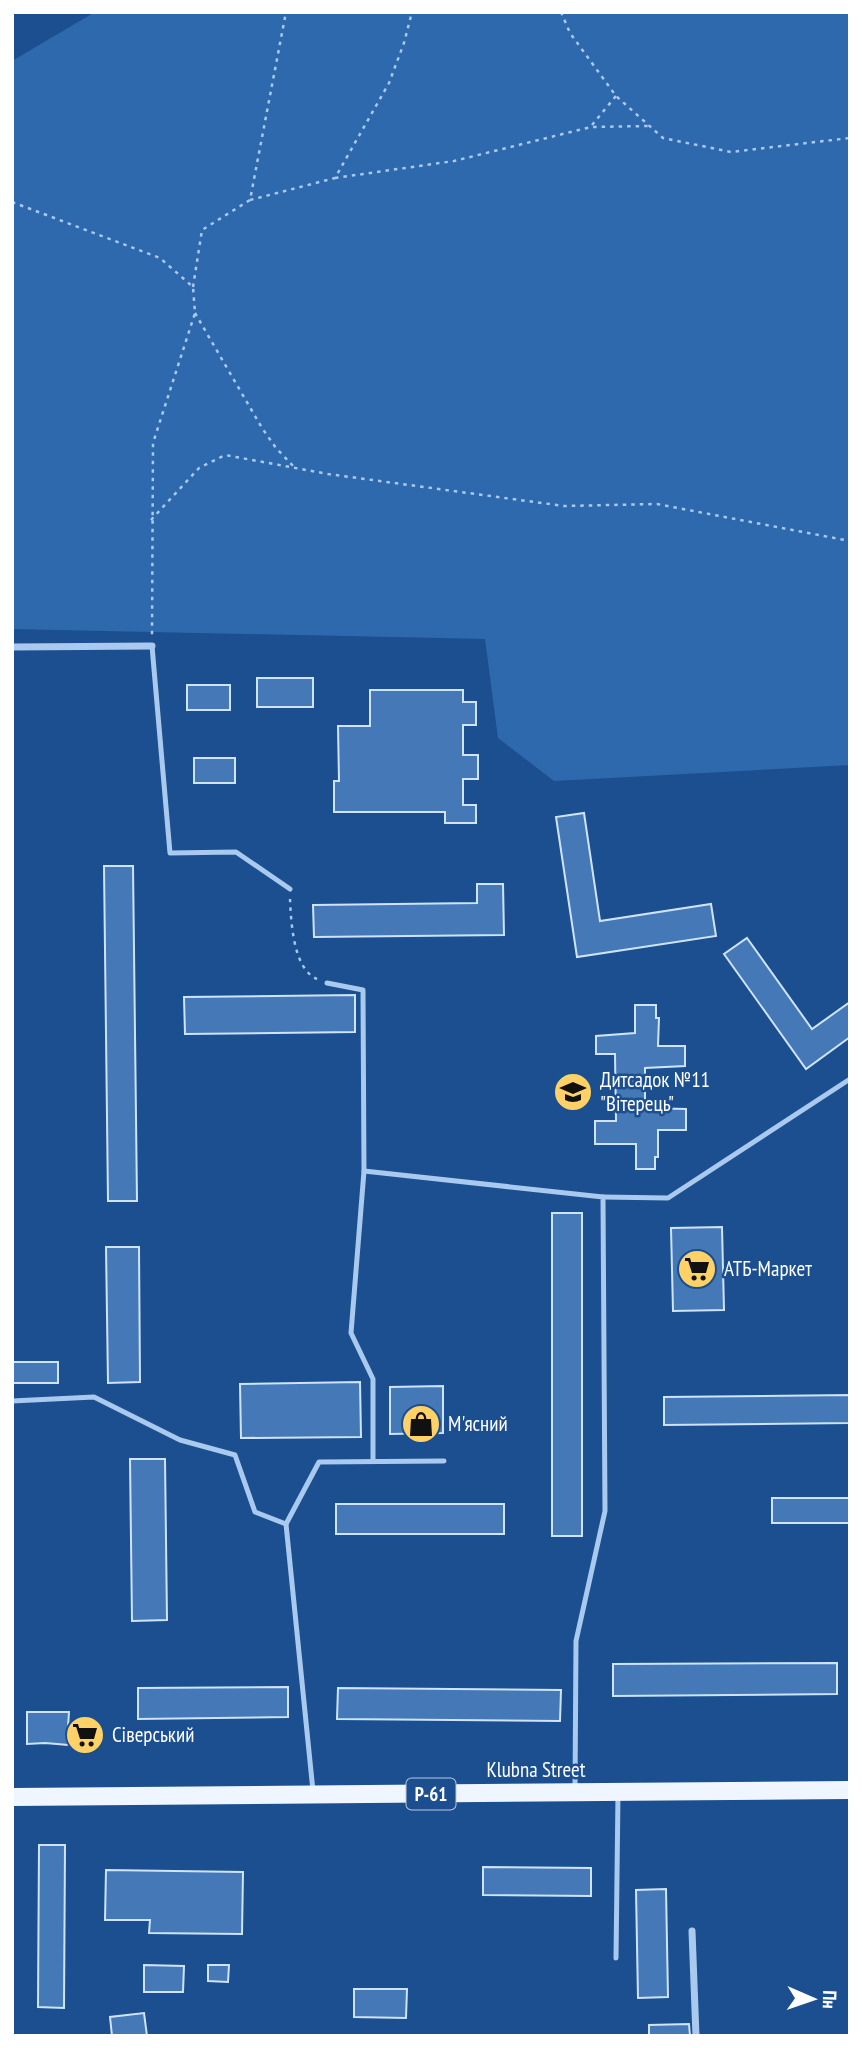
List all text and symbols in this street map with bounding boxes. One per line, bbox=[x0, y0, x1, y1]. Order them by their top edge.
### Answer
place label: Дитсадок №11 "Вітерець" bbox=[600, 1066, 710, 1117]
school or university icon: Дитсадок №11 "Вітерець" bbox=[552, 1071, 594, 1113]
supermarket icon: АТБ-Маркет bbox=[676, 1248, 718, 1290]
place label: АТБ-Маркет bbox=[724, 1255, 812, 1282]
shop icon: М'ясний bbox=[400, 1403, 442, 1445]
place label: М'ясний bbox=[448, 1410, 508, 1437]
supermarket icon: Сіверський bbox=[64, 1714, 106, 1756]
place label: Сіверський bbox=[112, 1721, 194, 1748]
street label: Klubna Street bbox=[486, 1756, 586, 1783]
road number: Р-61 bbox=[406, 1778, 456, 1810]
north arrow bbox=[778, 1964, 848, 2034]
text: Пн bbox=[818, 1990, 842, 2009]

